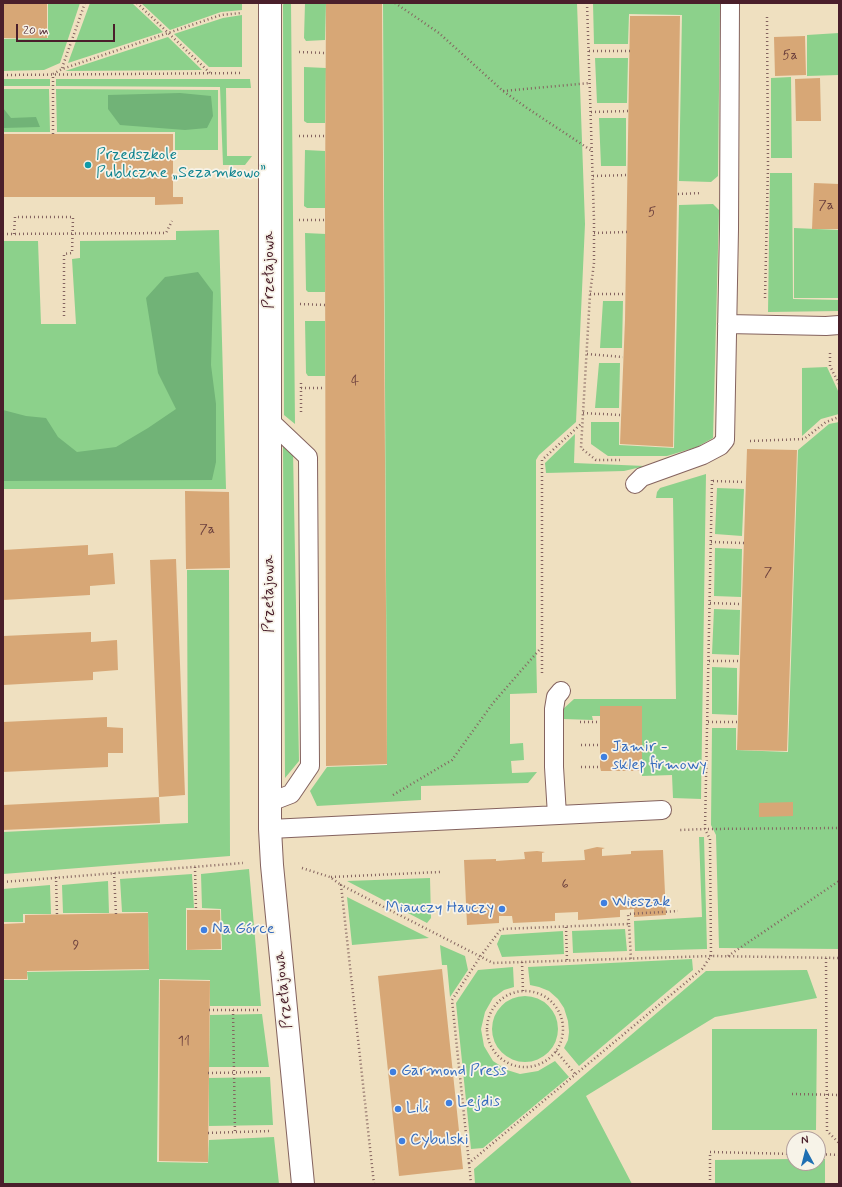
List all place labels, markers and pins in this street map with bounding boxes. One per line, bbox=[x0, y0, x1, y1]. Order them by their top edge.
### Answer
place label: Przedszkole Publiczne „Sezamkowo” bbox=[96, 146, 266, 184]
marker: Przedszkole Publiczne „Sezamkowo” bbox=[83, 160, 93, 170]
place label: Jamir - sklep firmowy bbox=[612, 738, 707, 776]
marker: Jamir - sklep firmowy bbox=[599, 752, 609, 762]
place label: Wieszak bbox=[612, 893, 670, 913]
marker: Wieszak bbox=[599, 898, 609, 908]
place label: Miauczy Hauczy bbox=[386, 899, 494, 919]
marker: Miauczy Hauczy bbox=[497, 904, 507, 914]
place label: Na Górce bbox=[212, 920, 275, 940]
marker: Na Górce bbox=[199, 925, 209, 935]
place label: Garmond Press bbox=[401, 1062, 506, 1082]
marker: Garmond Press bbox=[388, 1067, 398, 1077]
place label: Lejdis bbox=[457, 1093, 500, 1113]
marker: Lejdis bbox=[444, 1098, 454, 1108]
place label: Lili bbox=[406, 1099, 429, 1119]
marker: Lili bbox=[393, 1104, 403, 1114]
place label: Cybulski bbox=[410, 1131, 468, 1151]
marker: Cybulski bbox=[397, 1136, 407, 1146]

